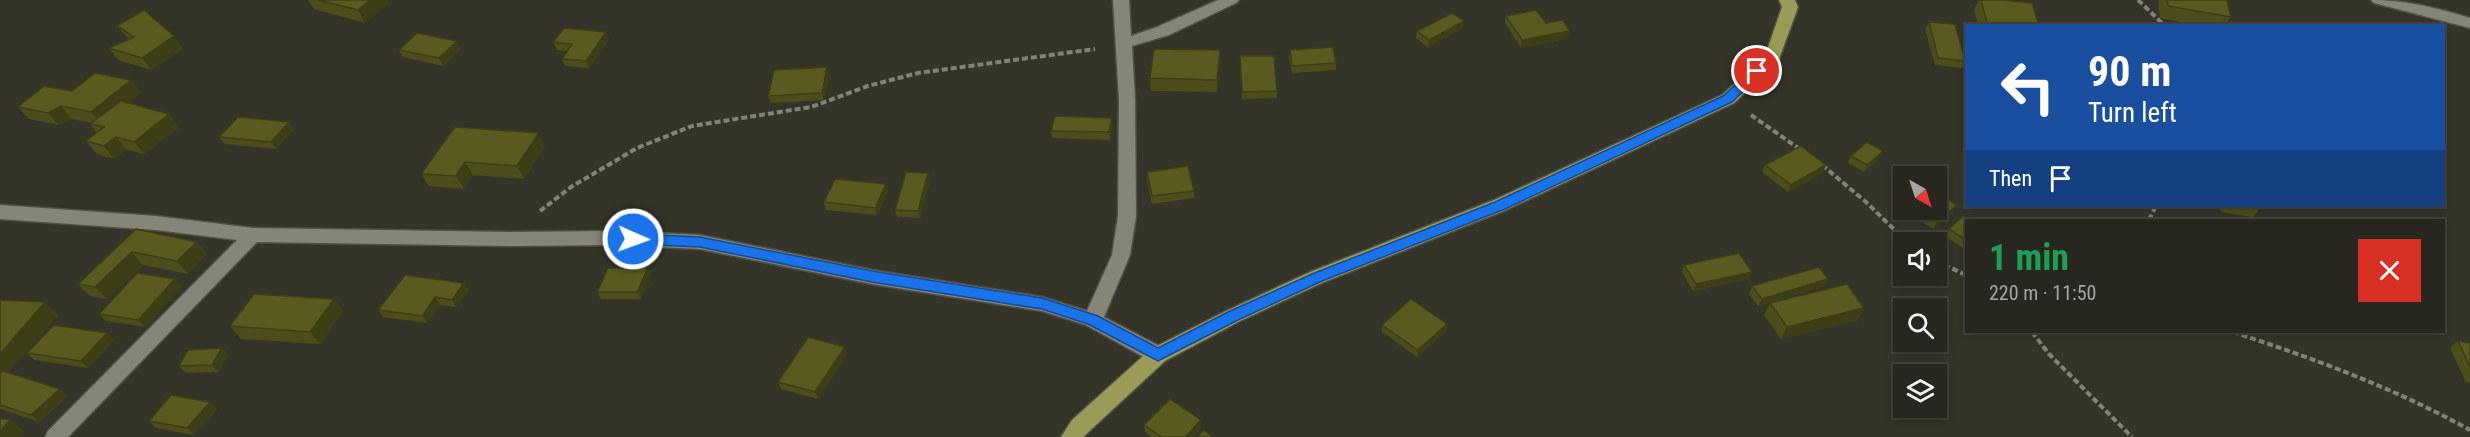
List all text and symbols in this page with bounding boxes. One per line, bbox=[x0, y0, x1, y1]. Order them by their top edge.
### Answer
pin bbox=[1731, 45, 1782, 96]
text: 90 m bbox=[2088, 47, 2171, 96]
icon: left bbox=[1989, 48, 2067, 126]
icon: arrive bbox=[1740, 54, 1773, 87]
text: Turn left bbox=[2088, 97, 2177, 129]
icon: arrive bbox=[2044, 162, 2077, 195]
north arrow bbox=[1893, 166, 1947, 220]
map controls bbox=[1893, 166, 1947, 418]
text: Then bbox=[1989, 166, 2032, 191]
position arrow bbox=[601, 207, 665, 271]
button: sound bbox=[1893, 232, 1947, 286]
text: 1 min bbox=[1989, 237, 2069, 279]
button: close bbox=[2358, 239, 2421, 302]
text: 220 m · 11:50 bbox=[1989, 281, 2096, 305]
button: search bbox=[1893, 298, 1947, 352]
button: layers bbox=[1893, 364, 1947, 418]

